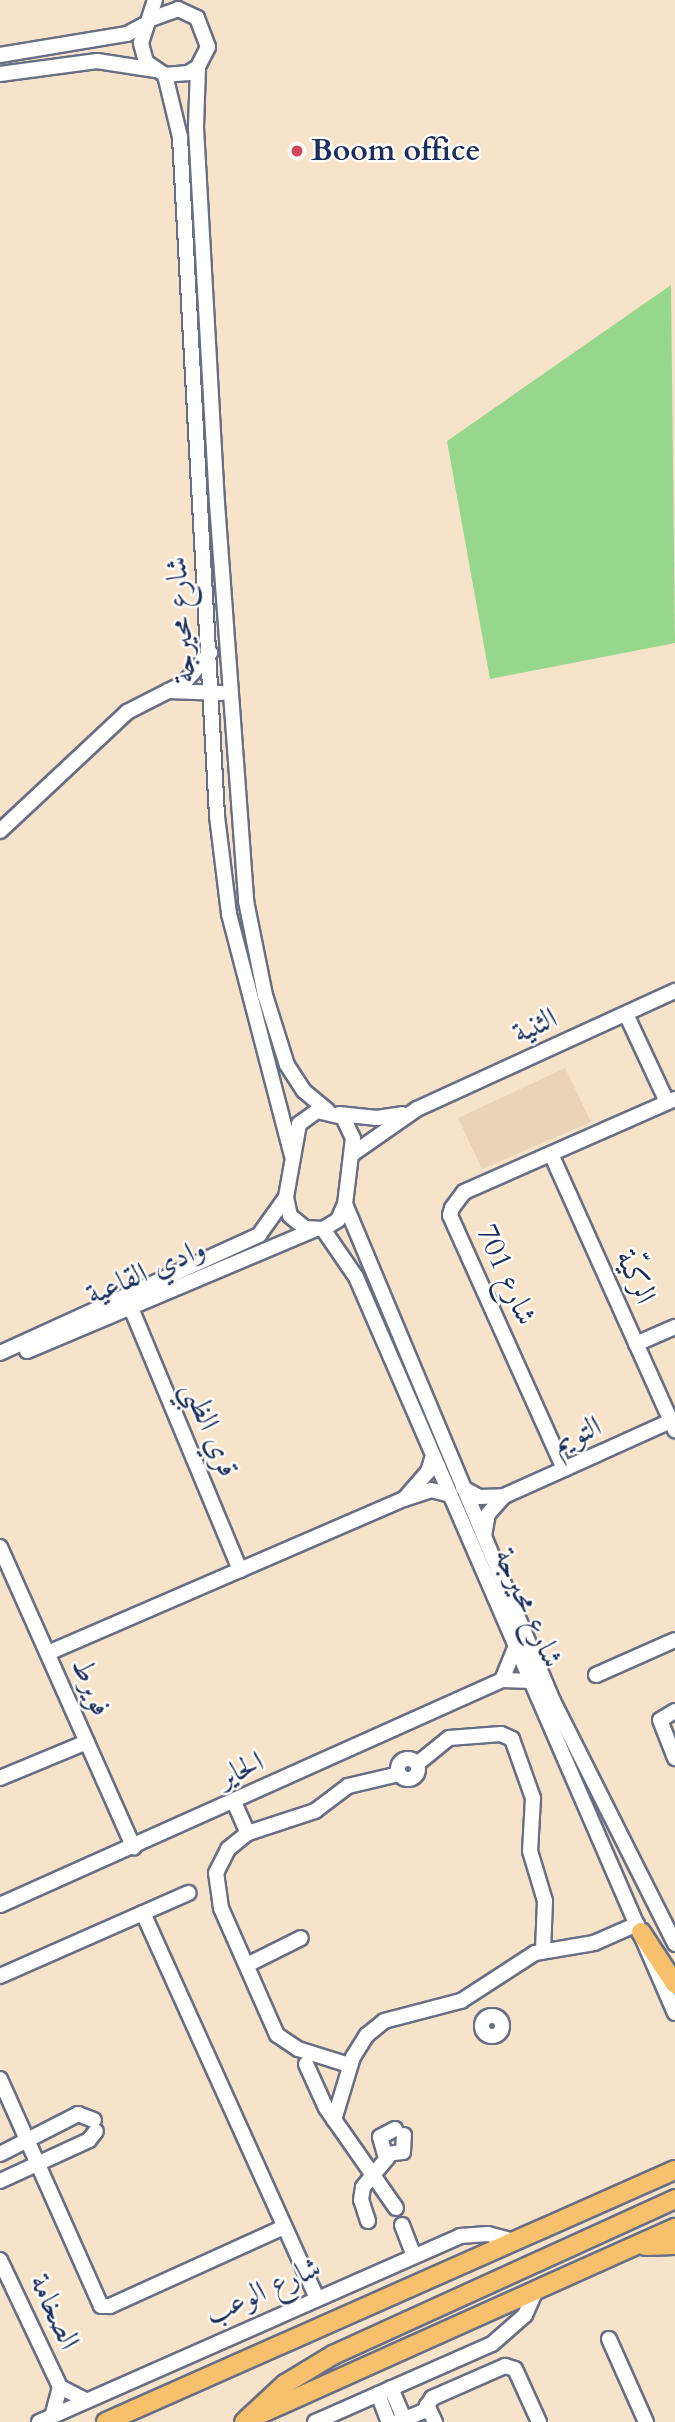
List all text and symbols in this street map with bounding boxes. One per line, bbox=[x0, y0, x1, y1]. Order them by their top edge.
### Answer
place label: Boom office bbox=[311, 133, 480, 169]
marker: Boom office bbox=[289, 143, 305, 159]
street label: شارع محيرجة bbox=[159, 555, 203, 685]
street label: الثنية bbox=[507, 1000, 563, 1052]
street label: شارع 701 bbox=[468, 1219, 544, 1331]
street label: وادي القاعية bbox=[81, 1231, 211, 1313]
street label: الركيّة bbox=[607, 1244, 663, 1310]
street label: قري الظبي bbox=[174, 1376, 246, 1482]
street label: التويم bbox=[547, 1408, 607, 1462]
street label: شارع محيرجة bbox=[486, 1543, 570, 1673]
street label: فويرط bbox=[63, 1652, 119, 1722]
street label: الحاير bbox=[212, 1744, 270, 1796]
street label: شارع الوعب bbox=[199, 2250, 327, 2332]
street label: الصخامة bbox=[21, 2268, 87, 2356]

